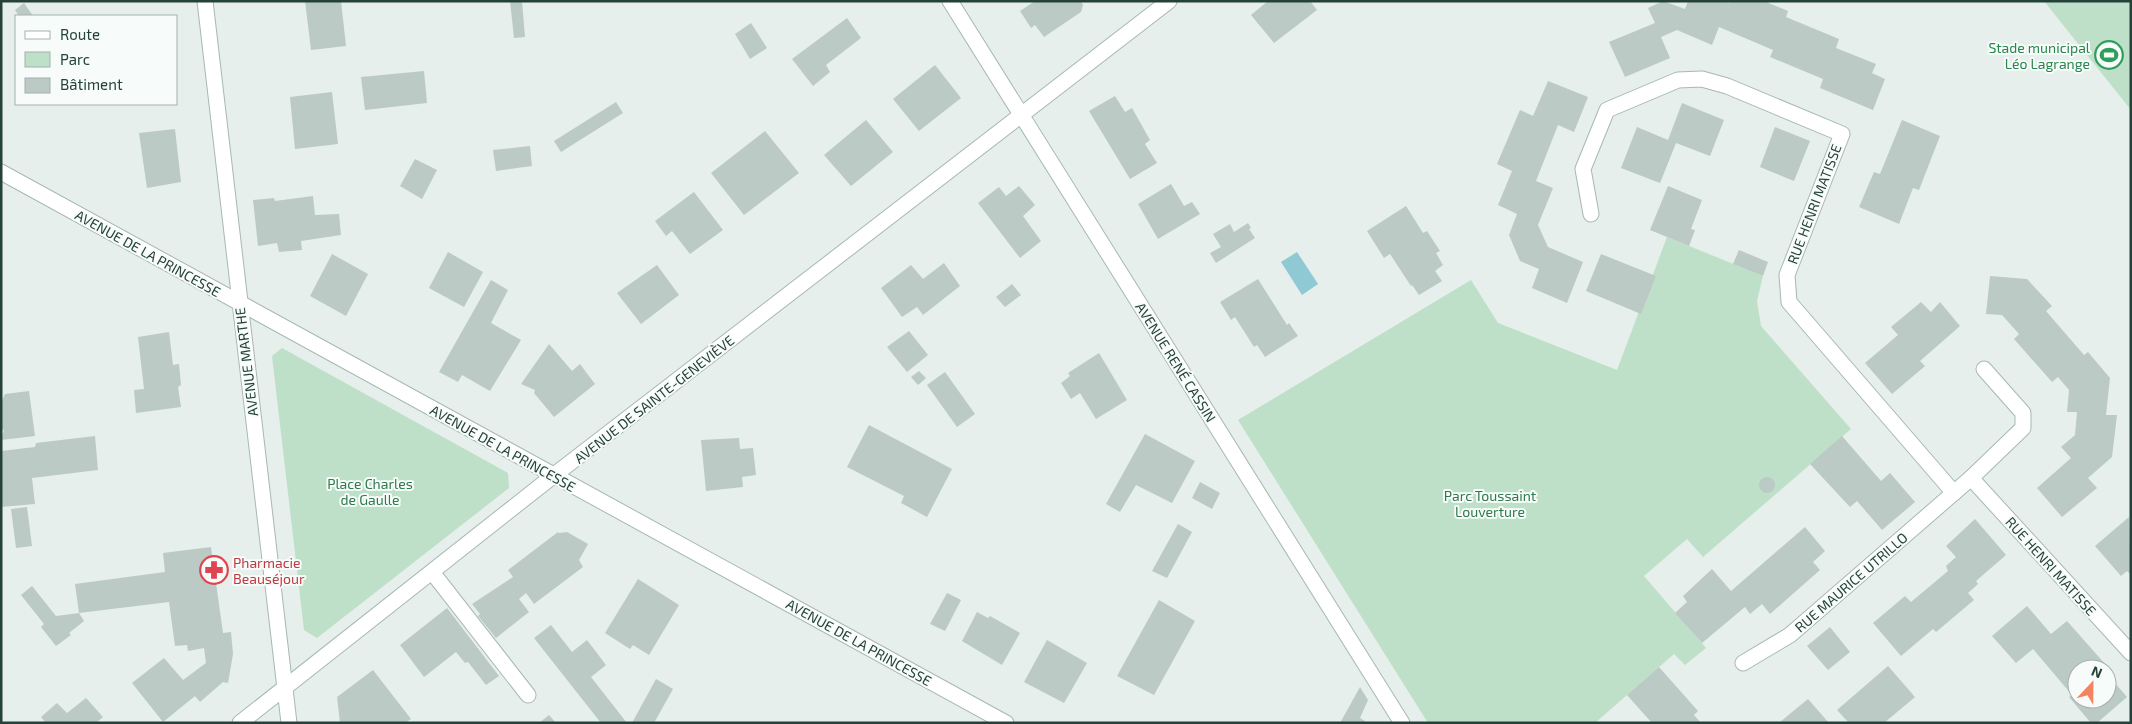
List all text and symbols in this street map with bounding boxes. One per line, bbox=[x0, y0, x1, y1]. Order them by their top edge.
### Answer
legend bbox=[15, 15, 178, 105]
text: Route bbox=[60, 25, 100, 43]
place label: Stade municipal Léo Lagrange bbox=[1988, 39, 2091, 72]
sports icon: Stade municipal Léo Lagrange bbox=[2094, 40, 2124, 70]
text: Parc bbox=[60, 50, 90, 68]
text: Bâtiment bbox=[60, 75, 123, 93]
street label: RUE HENRI MATISSE bbox=[1783, 142, 1845, 266]
street label: AVENUE DE LA PRINCESSE bbox=[72, 206, 224, 300]
street label: AVENUE RENÉ CASSIN bbox=[1132, 299, 1220, 425]
street label: AVENUE MARTHE bbox=[231, 306, 261, 417]
street label: AVENUE DE SAINTE-GENEVIÈVE bbox=[571, 331, 737, 467]
street label: AVENUE DE LA PRINCESSE bbox=[427, 401, 579, 495]
park label: Place Charles de Gaulle bbox=[327, 475, 413, 508]
park label: Parc Toussaint Louverture bbox=[1444, 487, 1536, 520]
street label: RUE HENRI MATISSE bbox=[2002, 513, 2100, 619]
street label: RUE MAURICE UTRILLO bbox=[1791, 528, 1911, 636]
place label: Pharmacie Beauséjour bbox=[233, 554, 305, 587]
pharmacy icon: Pharmacie Beauséjour bbox=[199, 555, 229, 585]
street label: AVENUE DE LA PRINCESSE bbox=[783, 595, 935, 689]
north arrow bbox=[2067, 659, 2117, 709]
text: N bbox=[2089, 662, 2105, 681]

